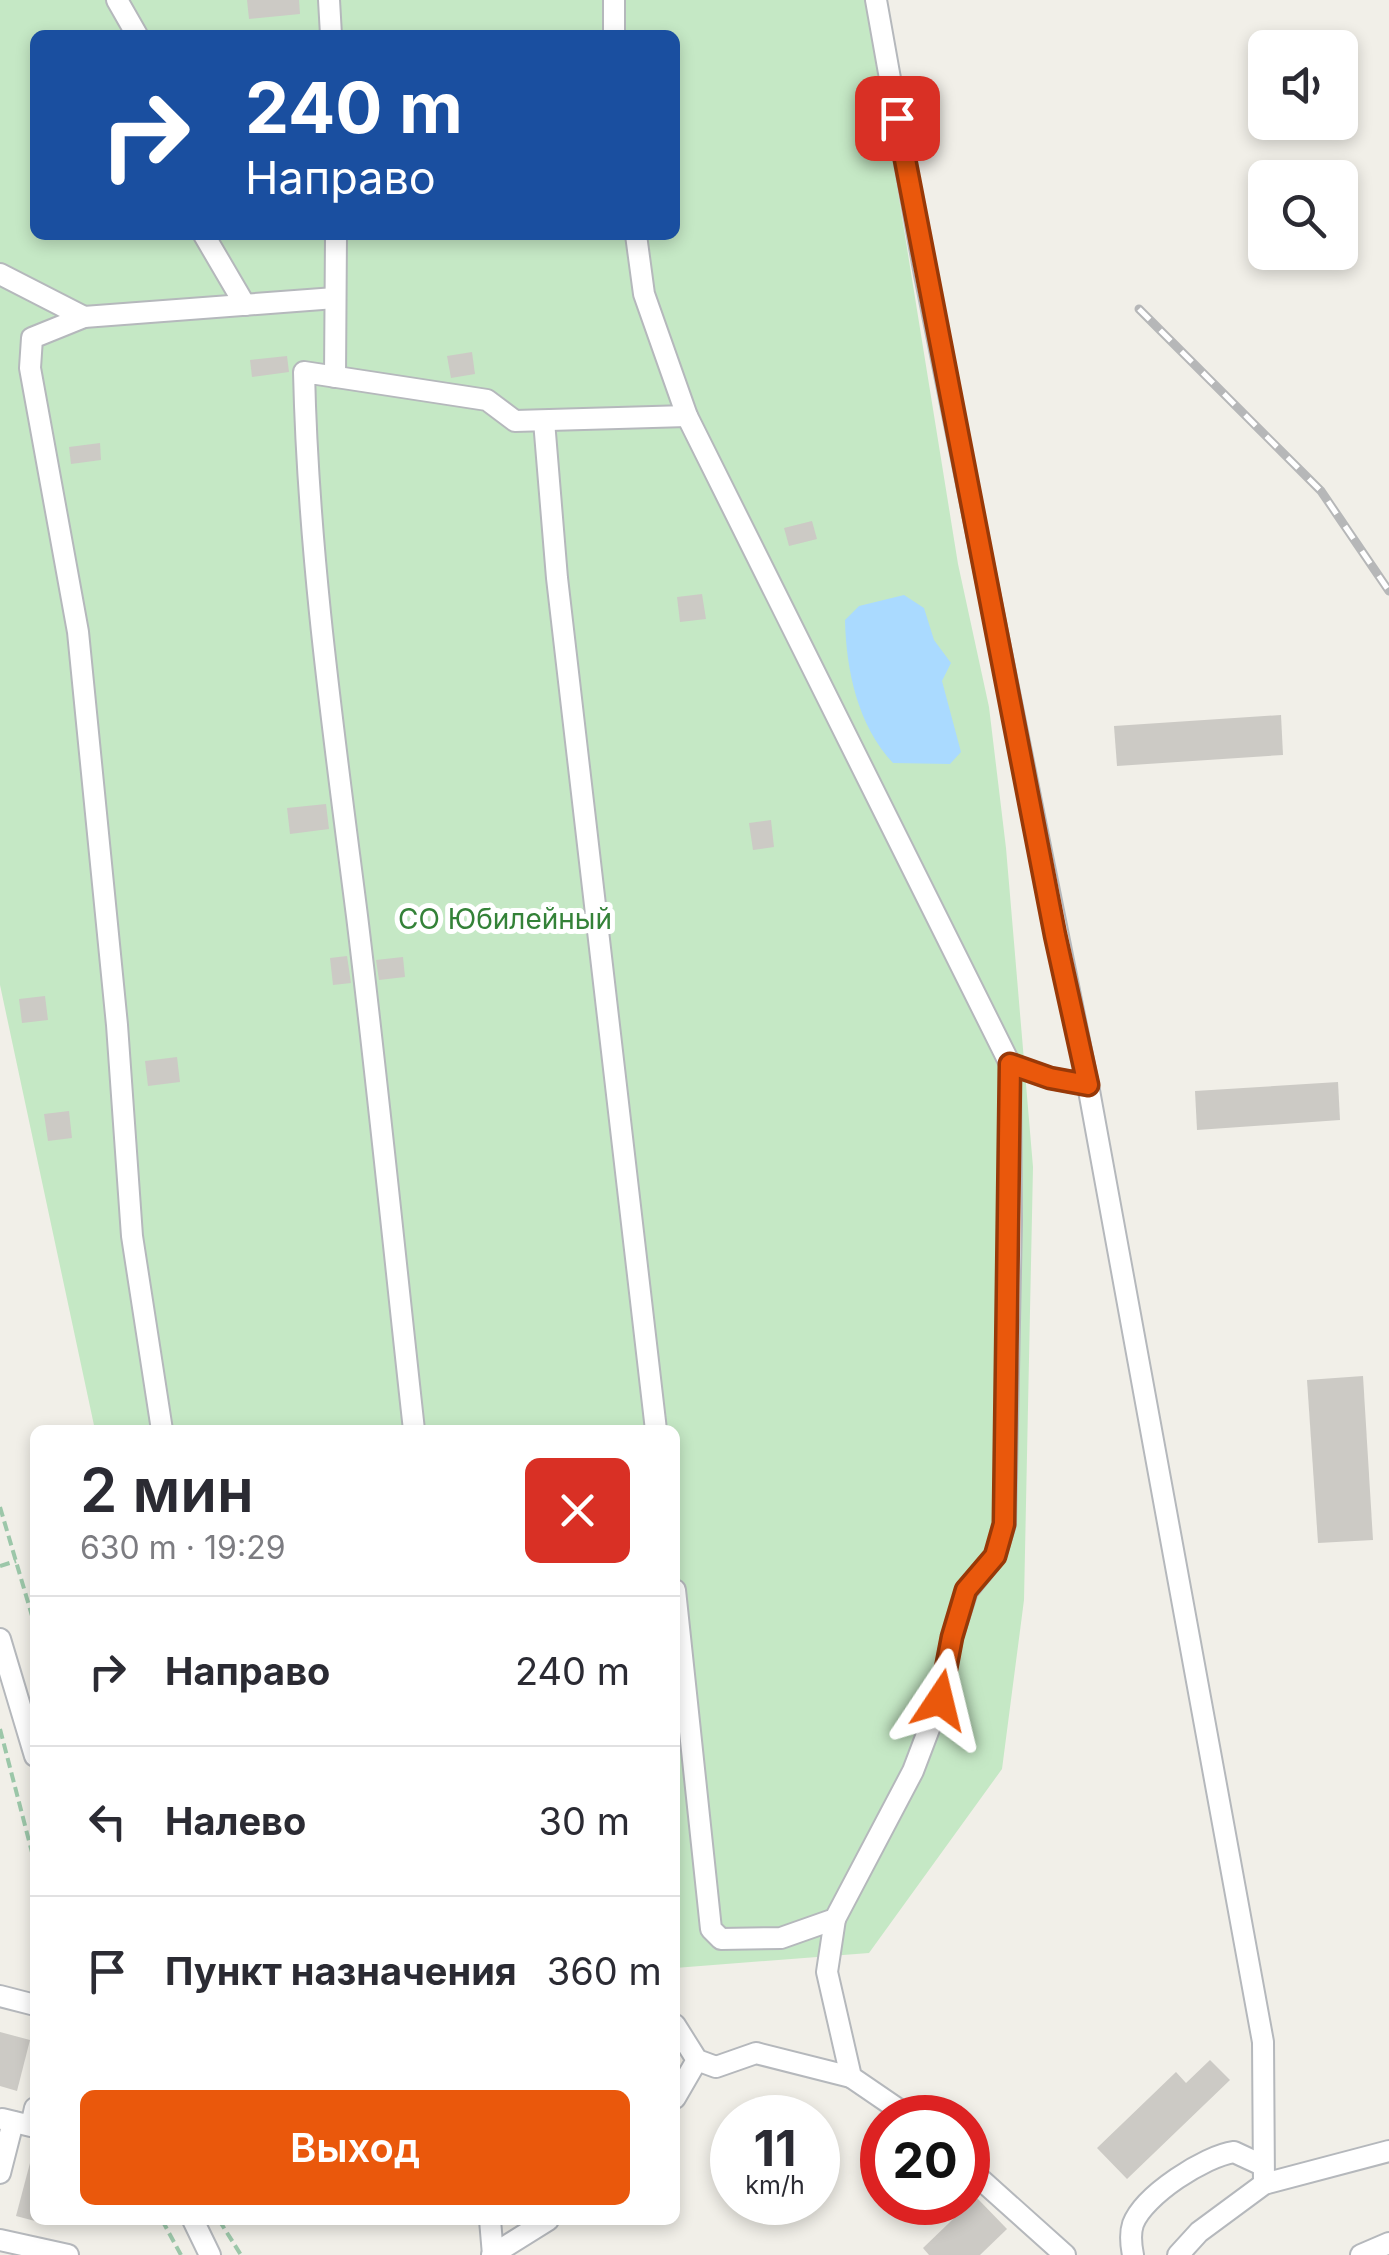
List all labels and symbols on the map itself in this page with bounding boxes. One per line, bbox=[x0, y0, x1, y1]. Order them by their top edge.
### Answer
pin bbox=[855, 76, 940, 161]
park label: СО Юбилейный bbox=[398, 902, 612, 936]
position arrow bbox=[888, 1648, 992, 1752]
speed limit sign: 20 bbox=[860, 2095, 990, 2225]

